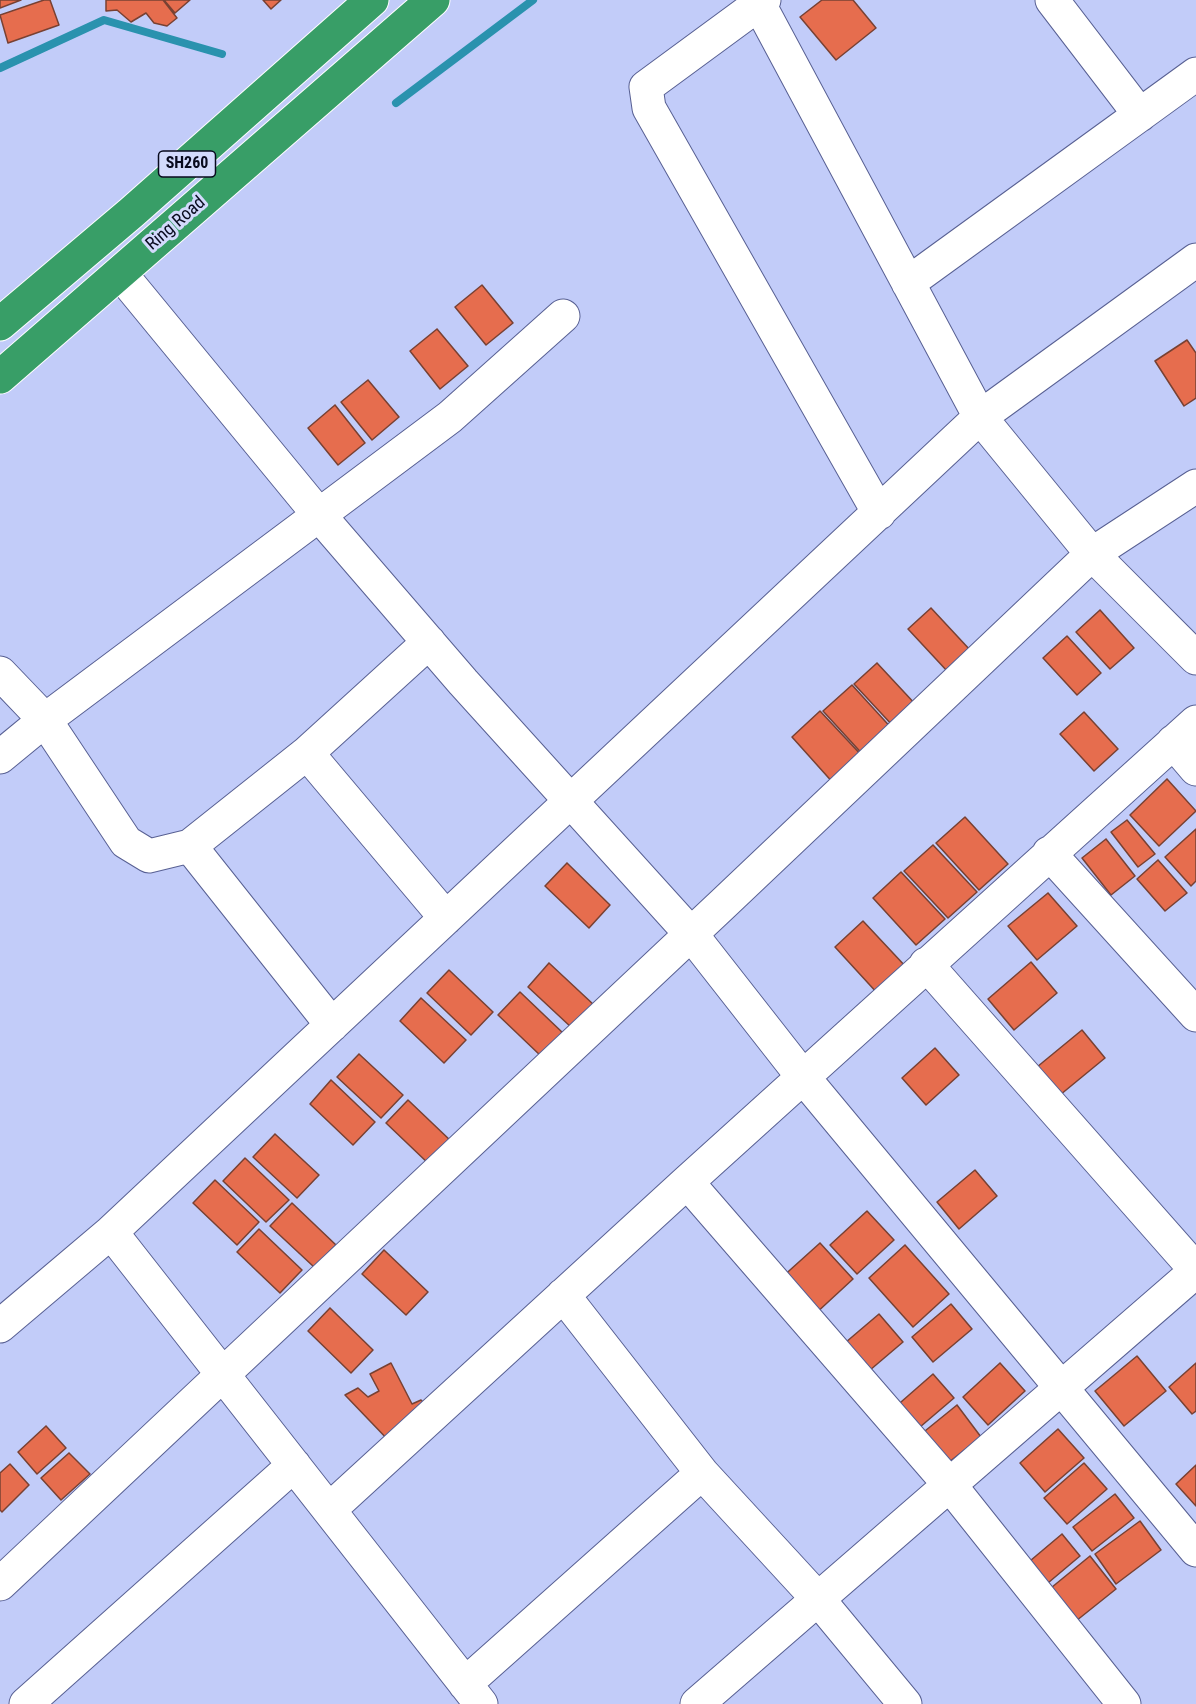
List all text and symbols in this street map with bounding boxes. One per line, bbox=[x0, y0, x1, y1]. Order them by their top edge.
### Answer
road number: SH260 bbox=[158, 151, 216, 177]
street label: Ring Road bbox=[142, 192, 210, 256]

